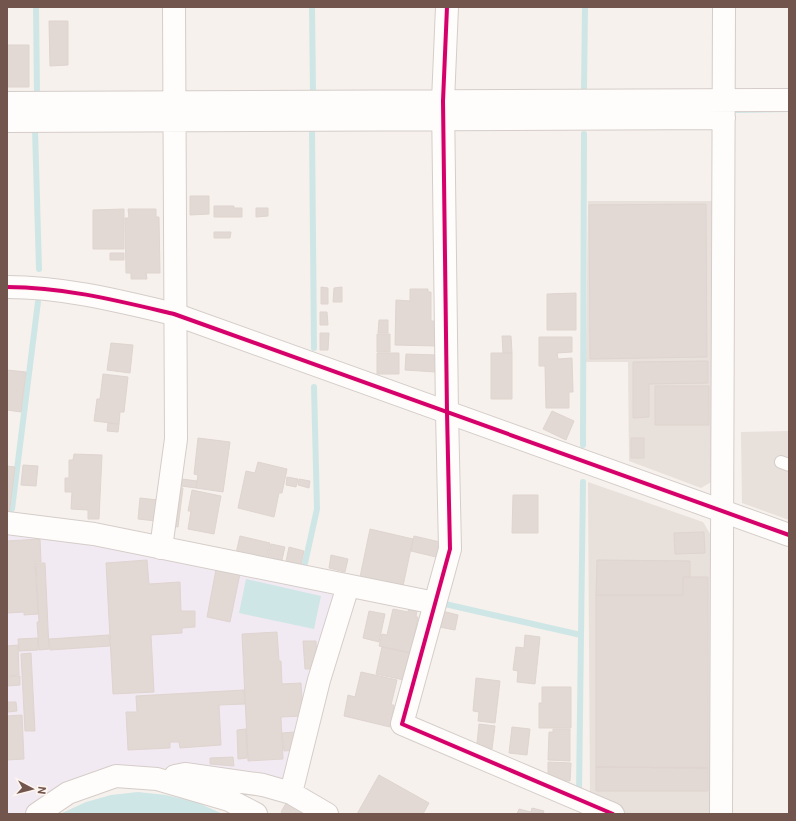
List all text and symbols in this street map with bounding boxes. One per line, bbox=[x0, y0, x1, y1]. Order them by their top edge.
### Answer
north arrow bbox=[12, 769, 52, 809]
text: N bbox=[34, 786, 48, 795]

